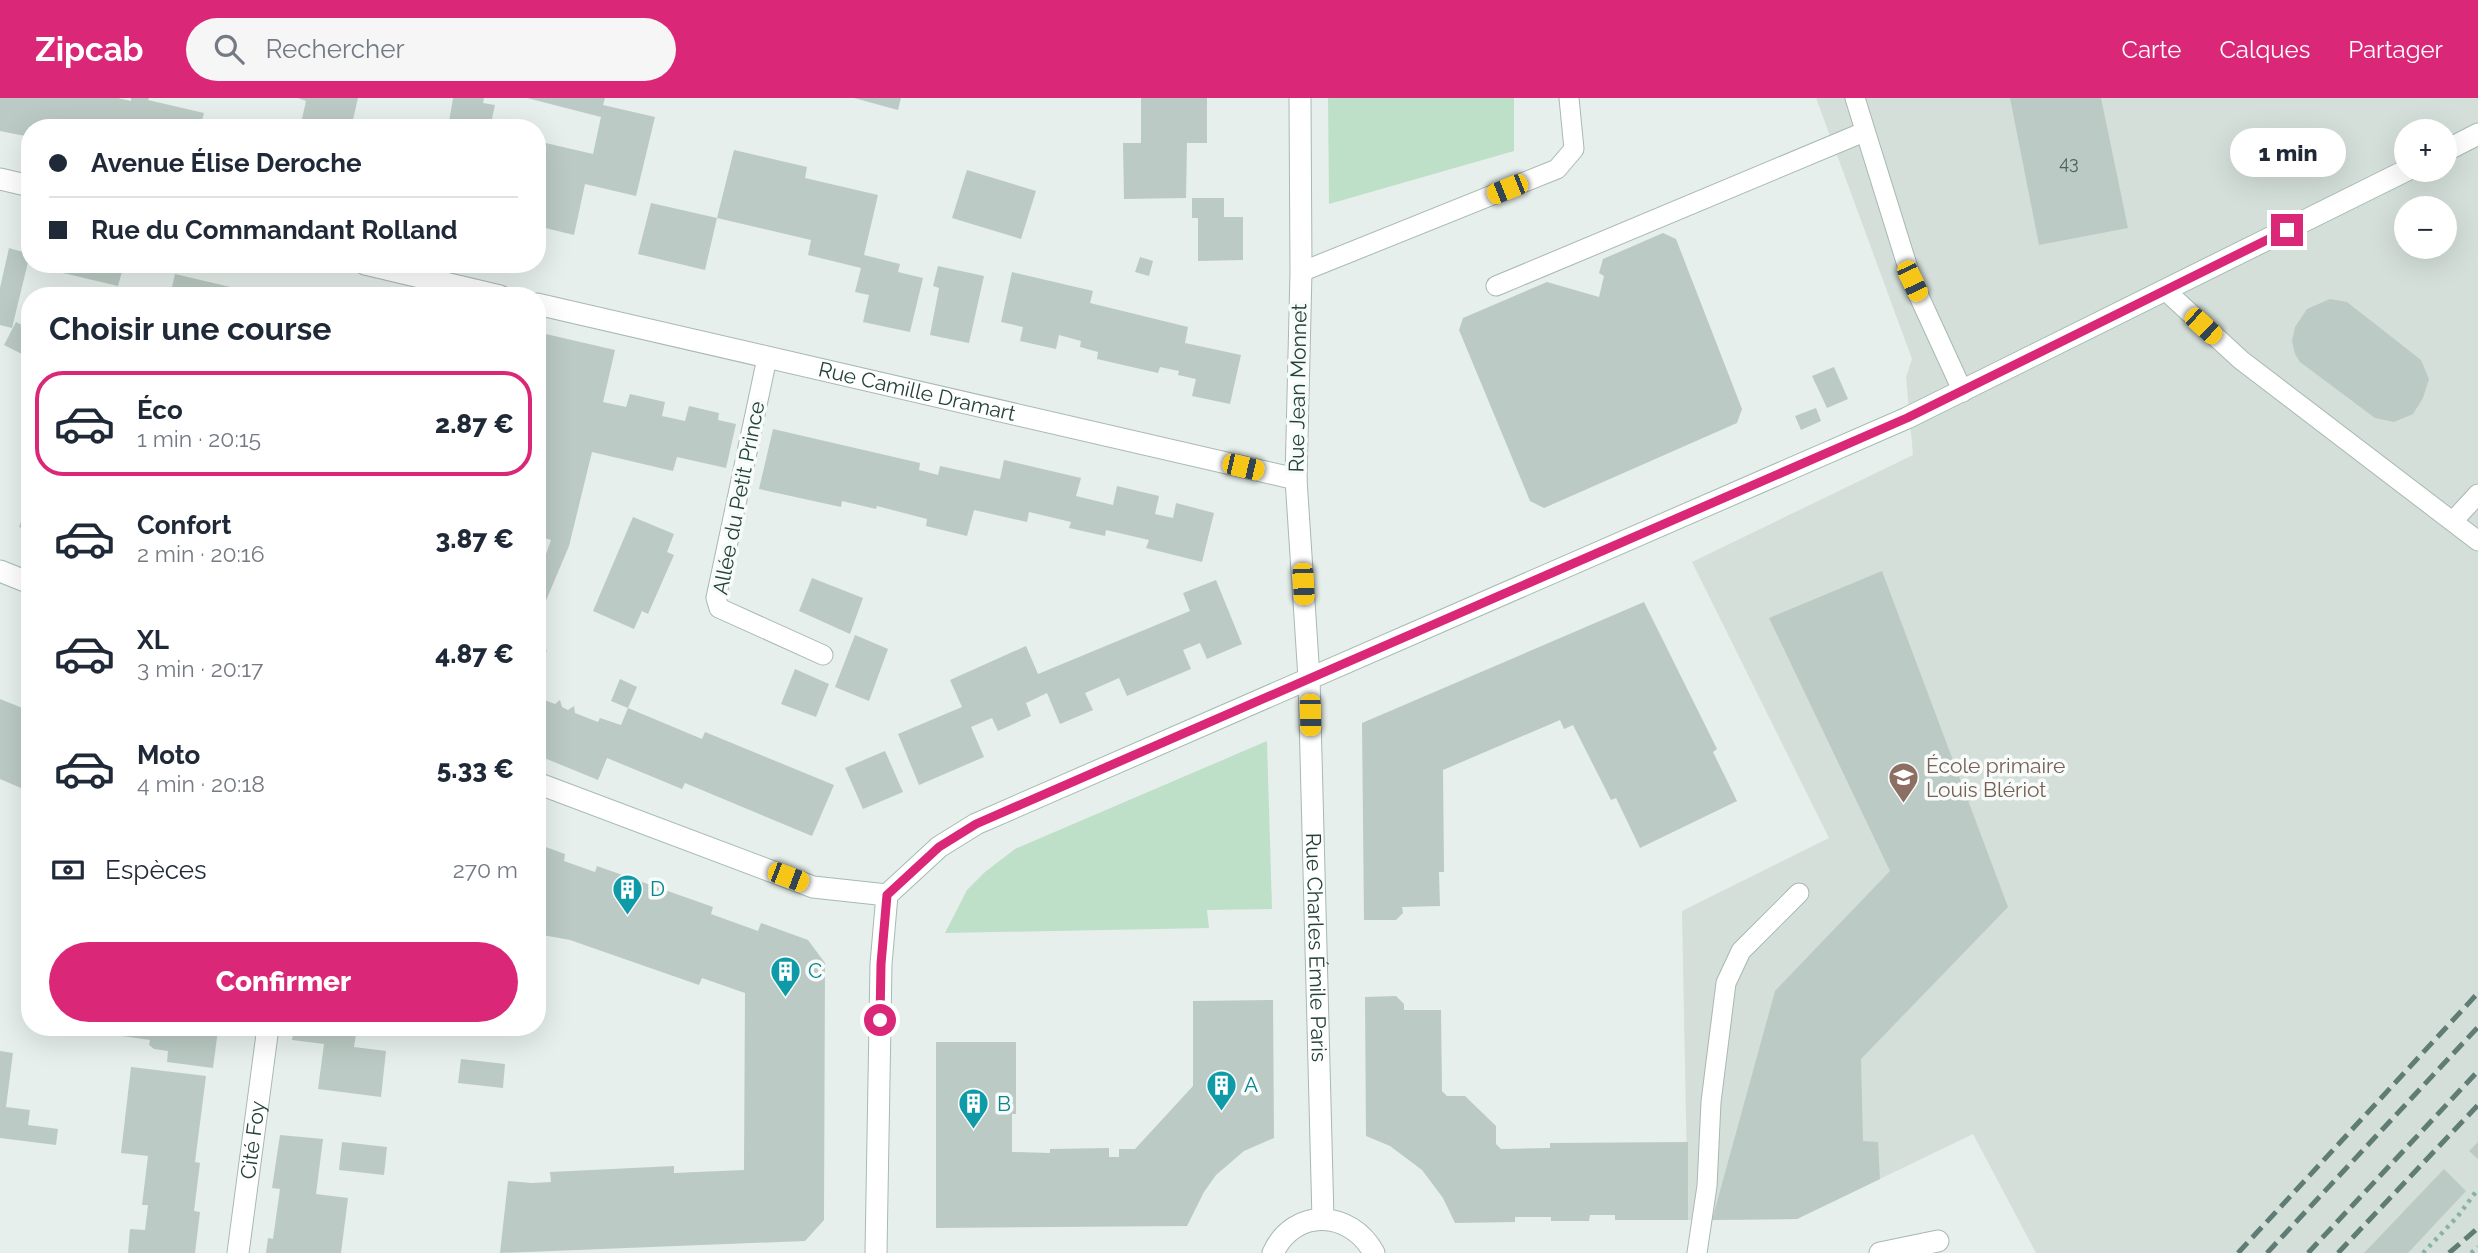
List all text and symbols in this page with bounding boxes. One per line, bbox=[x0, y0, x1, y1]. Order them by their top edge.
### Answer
search box bbox=[186, 18, 676, 81]
text: Zipcab bbox=[35, 30, 144, 69]
icon: search bbox=[210, 30, 248, 68]
text: Rechercher bbox=[266, 34, 405, 64]
text: Carte bbox=[2122, 35, 2181, 64]
text: Calques bbox=[2219, 35, 2310, 64]
text: Partager bbox=[2348, 35, 2443, 64]
map controls bbox=[2394, 119, 2457, 259]
button: + bbox=[2394, 119, 2457, 182]
callout: 1 min bbox=[2229, 129, 2345, 178]
text: 1 min bbox=[2258, 139, 2318, 166]
text: Avenue Élise Deroche bbox=[91, 148, 362, 178]
house number: 43 bbox=[2059, 152, 2079, 173]
car bbox=[1484, 171, 1531, 207]
button: − bbox=[2394, 196, 2457, 259]
route end bbox=[2271, 214, 2303, 246]
text: Rue du Commandant Rolland bbox=[91, 215, 458, 245]
car bbox=[1894, 258, 1931, 304]
street label: Rue Jean Monnet bbox=[1284, 303, 1311, 473]
car bbox=[2181, 304, 2226, 348]
text: Choisir une course bbox=[49, 310, 332, 347]
street label: Rue Camille Dramart bbox=[816, 356, 1018, 426]
icon: car bbox=[53, 392, 116, 455]
text: Éco bbox=[137, 395, 183, 425]
street label: Allée du Petit Prince bbox=[707, 399, 770, 597]
text: 2.87 € bbox=[435, 409, 514, 439]
text: 1 min · 20:15 bbox=[137, 425, 261, 452]
car bbox=[1221, 452, 1266, 482]
icon: car bbox=[53, 507, 116, 570]
text: Confort bbox=[137, 510, 231, 540]
text: 3.87 € bbox=[435, 524, 514, 554]
text: 2 min · 20:16 bbox=[137, 540, 265, 567]
car bbox=[1292, 562, 1315, 606]
icon: car bbox=[53, 622, 116, 685]
text: XL bbox=[137, 625, 169, 655]
text: 4.87 € bbox=[435, 639, 514, 669]
text: 3 min · 20:17 bbox=[137, 655, 263, 682]
car bbox=[1300, 694, 1321, 736]
icon: car bbox=[53, 737, 116, 800]
text: Moto bbox=[137, 740, 200, 770]
place label: École primaire Louis Blériot bbox=[1926, 753, 2065, 802]
text: 5.33 € bbox=[437, 754, 514, 784]
school or university icon: École primaire Louis Blériot bbox=[1886, 761, 1920, 805]
text: 4 min · 20:18 bbox=[137, 770, 265, 797]
street label: Rue Charles Émile Paris bbox=[1301, 832, 1332, 1062]
icon: cash bbox=[49, 851, 87, 889]
text: Espèces bbox=[105, 855, 207, 885]
text: 270 m bbox=[453, 856, 518, 883]
car bbox=[765, 860, 812, 894]
building icon: D bbox=[610, 872, 644, 916]
place label: D bbox=[650, 876, 665, 901]
button: Confirmer bbox=[49, 942, 518, 1022]
building icon: C bbox=[768, 954, 802, 998]
place label: C bbox=[808, 958, 822, 983]
route start bbox=[864, 1004, 896, 1036]
building icon: A bbox=[1204, 1068, 1238, 1112]
place label: A bbox=[1244, 1072, 1258, 1097]
building icon: B bbox=[957, 1087, 991, 1131]
place label: B bbox=[997, 1091, 1011, 1116]
street label: Cité Foy bbox=[235, 1099, 270, 1181]

